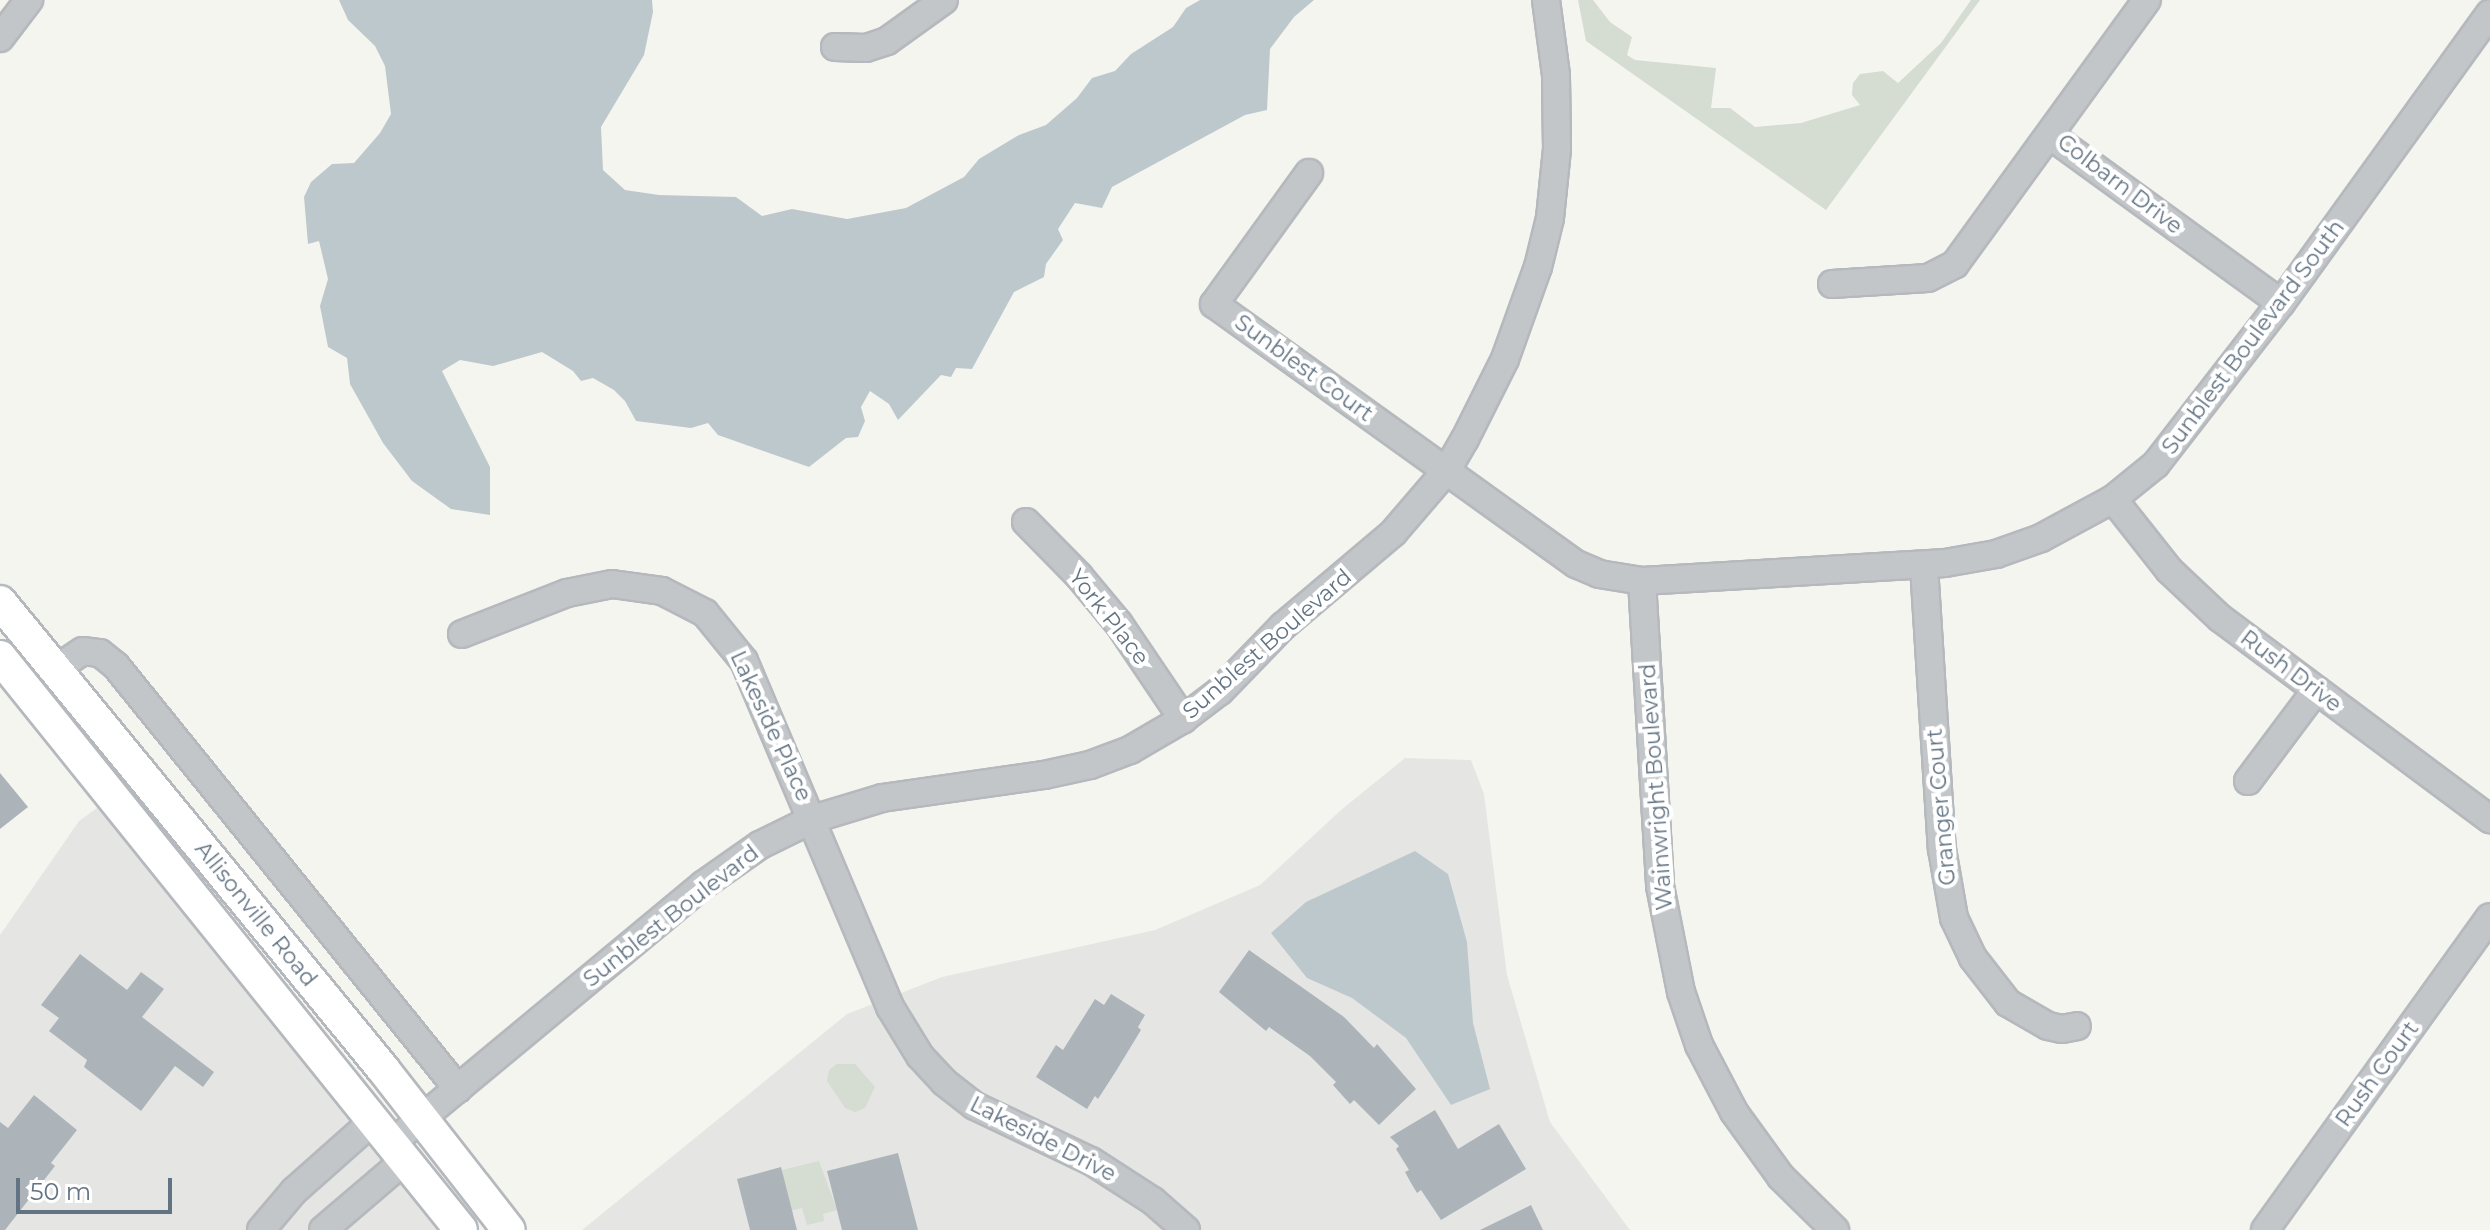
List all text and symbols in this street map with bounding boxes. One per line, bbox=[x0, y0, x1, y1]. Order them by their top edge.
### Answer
street label: Colbarn Drive bbox=[2052, 128, 2188, 240]
street label: Sunblest Boulevard South bbox=[2156, 215, 2350, 459]
street label: Sunblest Court bbox=[1230, 309, 1378, 427]
street label: York Place bbox=[1063, 564, 1155, 670]
street label: Sunblest Boulevard bbox=[1177, 564, 1357, 724]
street label: Rush Drive bbox=[2235, 624, 2347, 718]
street label: Lakeside Place bbox=[725, 647, 817, 805]
street label: Wainwright Boulevard bbox=[1634, 663, 1678, 911]
street label: Granger Court bbox=[1921, 727, 1961, 887]
street label: Allisonville Road bbox=[189, 836, 323, 992]
street label: Sunblest Boulevard bbox=[578, 839, 764, 993]
street label: Rush Court bbox=[2330, 1016, 2424, 1132]
street label: Lakeside Drive bbox=[966, 1091, 1120, 1187]
scale bar bbox=[20, 1162, 176, 1212]
text: 50 m bbox=[30, 1177, 91, 1206]

